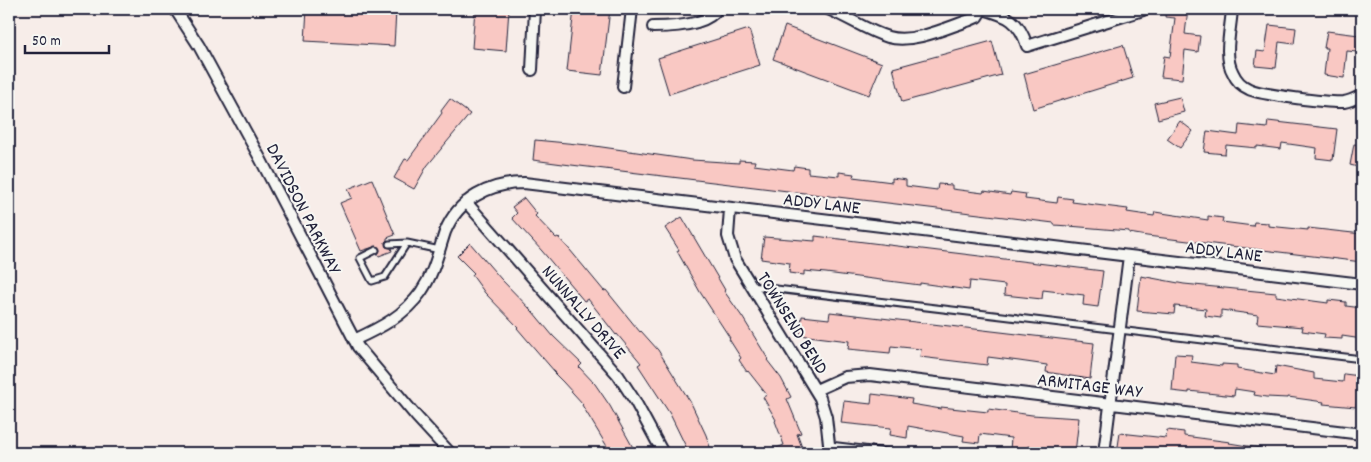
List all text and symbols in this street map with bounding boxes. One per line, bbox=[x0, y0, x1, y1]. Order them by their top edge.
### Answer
scale bar bbox=[25, 22, 109, 54]
text: 50 m bbox=[32, 31, 61, 53]
street label: DAVIDSON PARKWAY bbox=[257, 140, 347, 280]
street label: ADDY LANE bbox=[781, 187, 862, 224]
street label: ADDY LANE bbox=[1183, 235, 1264, 272]
street label: NUNNALLY DRIVE bbox=[534, 260, 631, 367]
street label: TOWNSEND BEND bbox=[749, 267, 833, 380]
street label: ARMITAGE WAY bbox=[1036, 368, 1145, 407]

